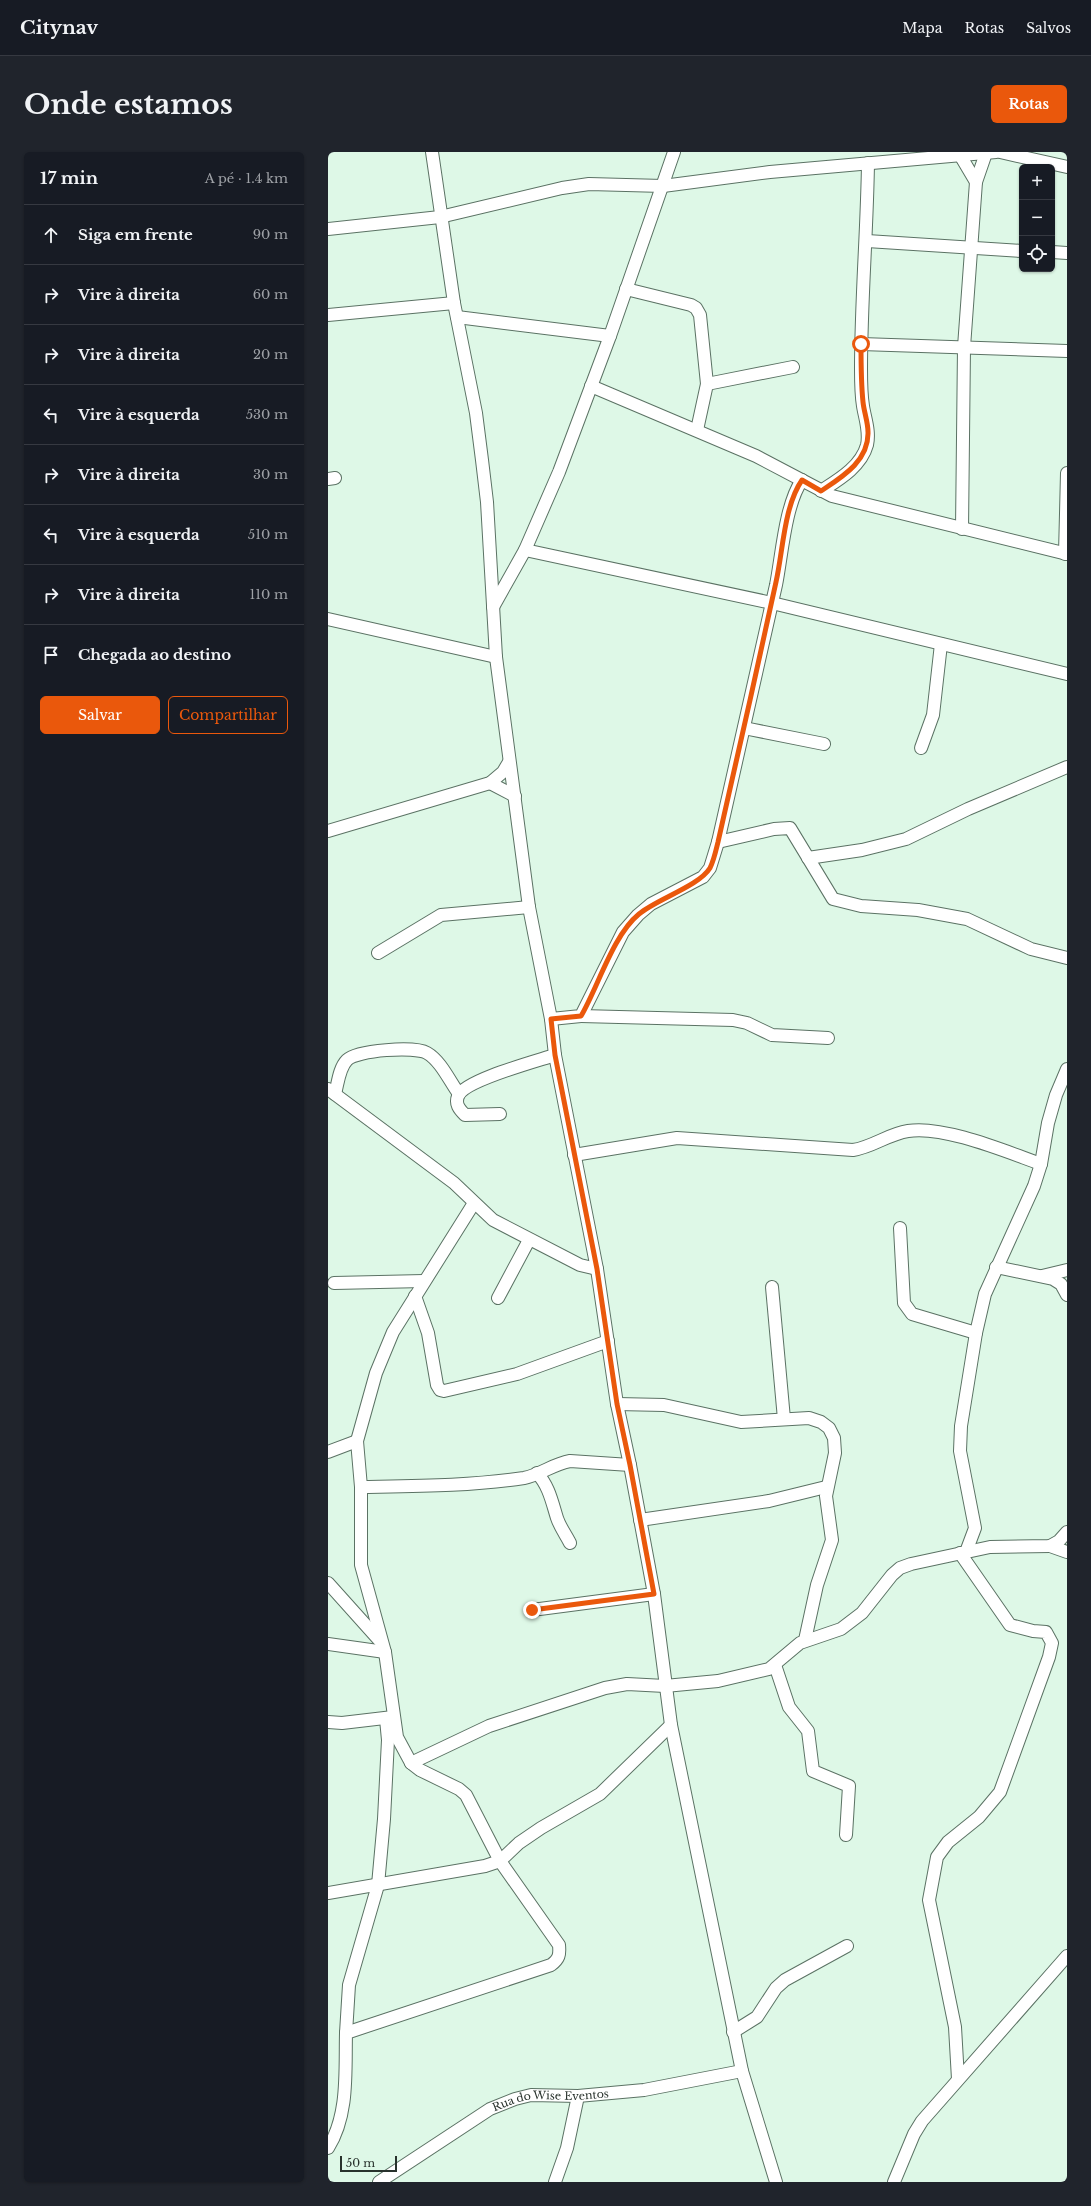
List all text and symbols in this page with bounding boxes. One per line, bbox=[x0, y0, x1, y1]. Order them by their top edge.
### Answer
text: Citynav bbox=[20, 16, 98, 39]
text: Mapa bbox=[902, 19, 943, 37]
text: Rotas bbox=[965, 19, 1004, 37]
text: Salvos bbox=[1026, 19, 1071, 37]
button: Rotas bbox=[991, 85, 1067, 123]
text: Onde estamos bbox=[24, 87, 233, 122]
map controls bbox=[1019, 164, 1055, 272]
button: + bbox=[1019, 164, 1055, 200]
text: 17 min bbox=[40, 168, 98, 189]
text: A pé · 1.4 km bbox=[205, 170, 288, 187]
button: − bbox=[1019, 200, 1055, 236]
icon: ahead bbox=[40, 224, 62, 246]
text: Siga em frente bbox=[78, 225, 193, 244]
text: 90 m bbox=[253, 226, 288, 243]
button: locate bbox=[1019, 236, 1055, 272]
icon: right bbox=[40, 284, 62, 306]
text: Vire à direita bbox=[78, 285, 180, 304]
text: 60 m bbox=[253, 286, 288, 303]
route start bbox=[852, 335, 870, 353]
icon: right bbox=[40, 344, 62, 366]
text: Vire à direita bbox=[78, 345, 180, 364]
text: 20 m bbox=[253, 346, 288, 363]
icon: left bbox=[40, 404, 62, 426]
text: Vire à esquerda bbox=[78, 405, 200, 424]
text: 530 m bbox=[246, 406, 288, 423]
icon: right bbox=[40, 464, 62, 486]
text: Vire à direita bbox=[78, 465, 180, 484]
text: 30 m bbox=[253, 466, 288, 483]
icon: left bbox=[40, 524, 62, 546]
text: Vire à esquerda bbox=[78, 525, 200, 544]
text: 510 m bbox=[248, 526, 288, 543]
icon: right bbox=[40, 584, 62, 606]
text: Vire à direita bbox=[78, 585, 180, 604]
text: 110 m bbox=[249, 586, 288, 603]
icon: arrive bbox=[40, 644, 62, 666]
text: Chegada ao destino bbox=[78, 645, 231, 664]
button: Salvar bbox=[40, 696, 160, 734]
button: Compartilhar bbox=[168, 696, 288, 734]
route end bbox=[523, 1601, 541, 1619]
street label: Rua do Wise Eventos bbox=[490, 2086, 609, 2114]
scale bar bbox=[340, 2154, 397, 2173]
text: 50 m bbox=[346, 2156, 375, 2170]

